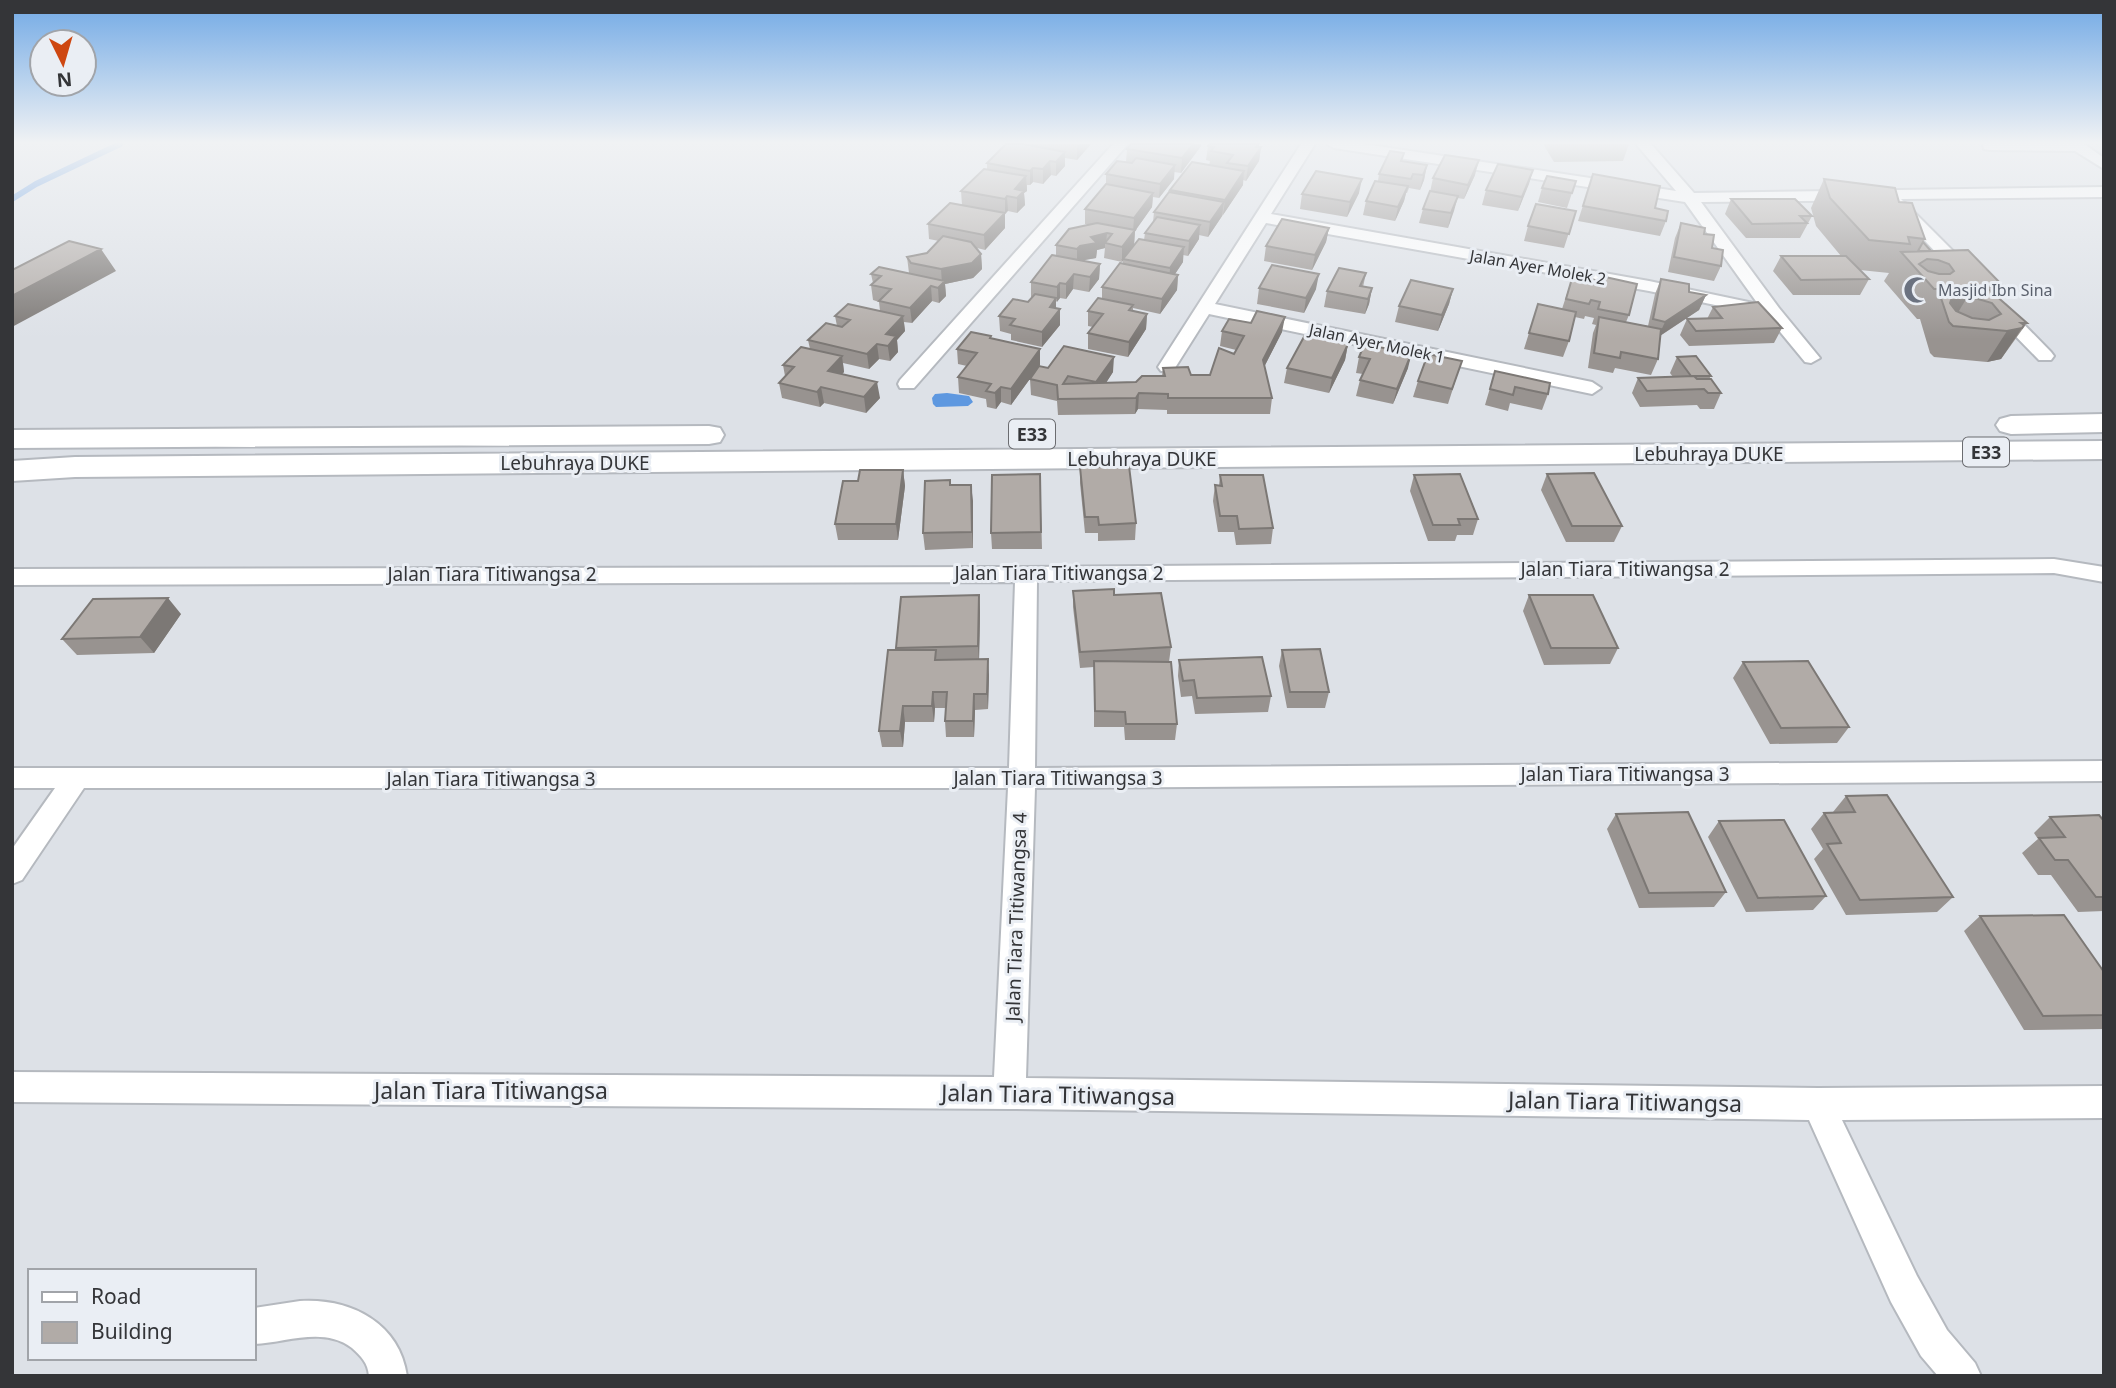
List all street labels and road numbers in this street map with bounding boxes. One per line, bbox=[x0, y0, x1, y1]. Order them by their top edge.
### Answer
street label: Jalan Ayer Molek 2 bbox=[1466, 244, 1608, 290]
street label: Jalan Ayer Molek 1 bbox=[1305, 317, 1447, 368]
road number: E33 bbox=[1009, 420, 1055, 448]
road number: E33 bbox=[1963, 438, 2009, 466]
street label: Lebuhraya DUKE bbox=[1634, 441, 1784, 467]
street label: Lebuhraya DUKE bbox=[1067, 446, 1217, 472]
street label: Lebuhraya DUKE bbox=[500, 450, 650, 476]
street label: Jalan Tiara Titiwangsa 2 bbox=[1518, 556, 1730, 582]
street label: Jalan Tiara Titiwangsa 2 bbox=[952, 560, 1164, 586]
street label: Jalan Tiara Titiwangsa 2 bbox=[385, 561, 597, 587]
street label: Jalan Tiara Titiwangsa 3 bbox=[1518, 761, 1730, 787]
street label: Jalan Tiara Titiwangsa 3 bbox=[951, 765, 1163, 791]
street label: Jalan Tiara Titiwangsa 3 bbox=[384, 766, 596, 792]
street label: Jalan Tiara Titiwangsa 4 bbox=[999, 812, 1033, 1024]
street label: Jalan Tiara Titiwangsa bbox=[372, 1074, 608, 1106]
street label: Jalan Tiara Titiwangsa bbox=[939, 1076, 1175, 1112]
street label: Jalan Tiara Titiwangsa bbox=[1506, 1083, 1742, 1119]

